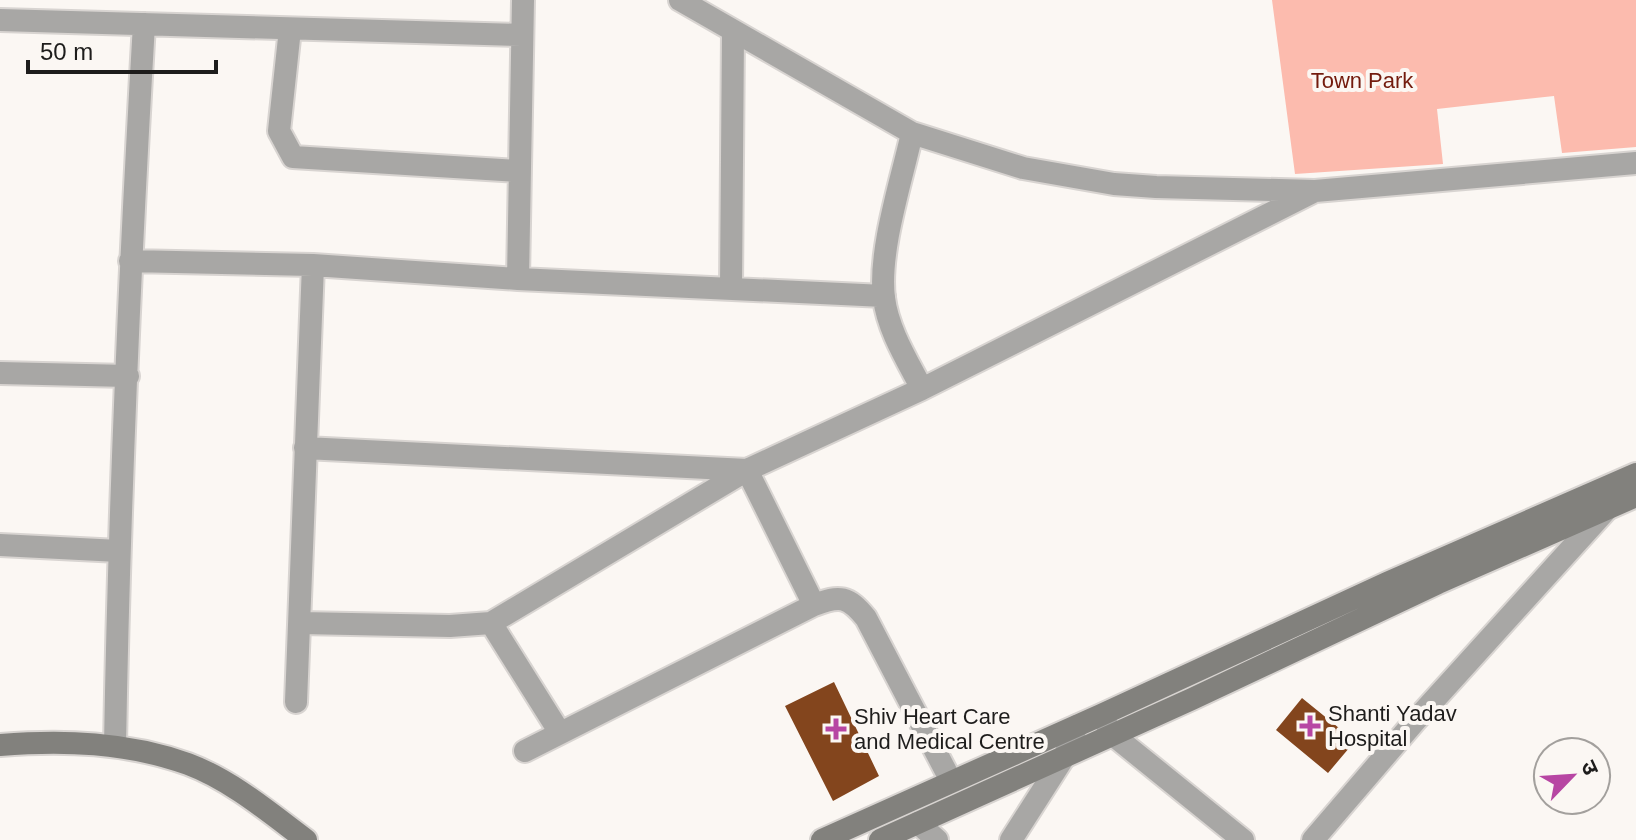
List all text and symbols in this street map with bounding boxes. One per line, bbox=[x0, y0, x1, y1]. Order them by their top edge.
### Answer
scale bar bbox=[28, 24, 216, 74]
text: 50 m bbox=[40, 38, 93, 65]
park label: Town Park bbox=[1311, 68, 1414, 93]
place label: Shanti Yadav Hospital bbox=[1328, 701, 1457, 751]
place label: Shiv Heart Care and Medical Centre bbox=[854, 704, 1045, 754]
marker: Shanti Yadav Hospital bbox=[1299, 715, 1321, 737]
marker: Shiv Heart Care and Medical Centre bbox=[825, 718, 847, 740]
north arrow bbox=[1532, 736, 1612, 816]
text: उ bbox=[1576, 757, 1604, 780]

